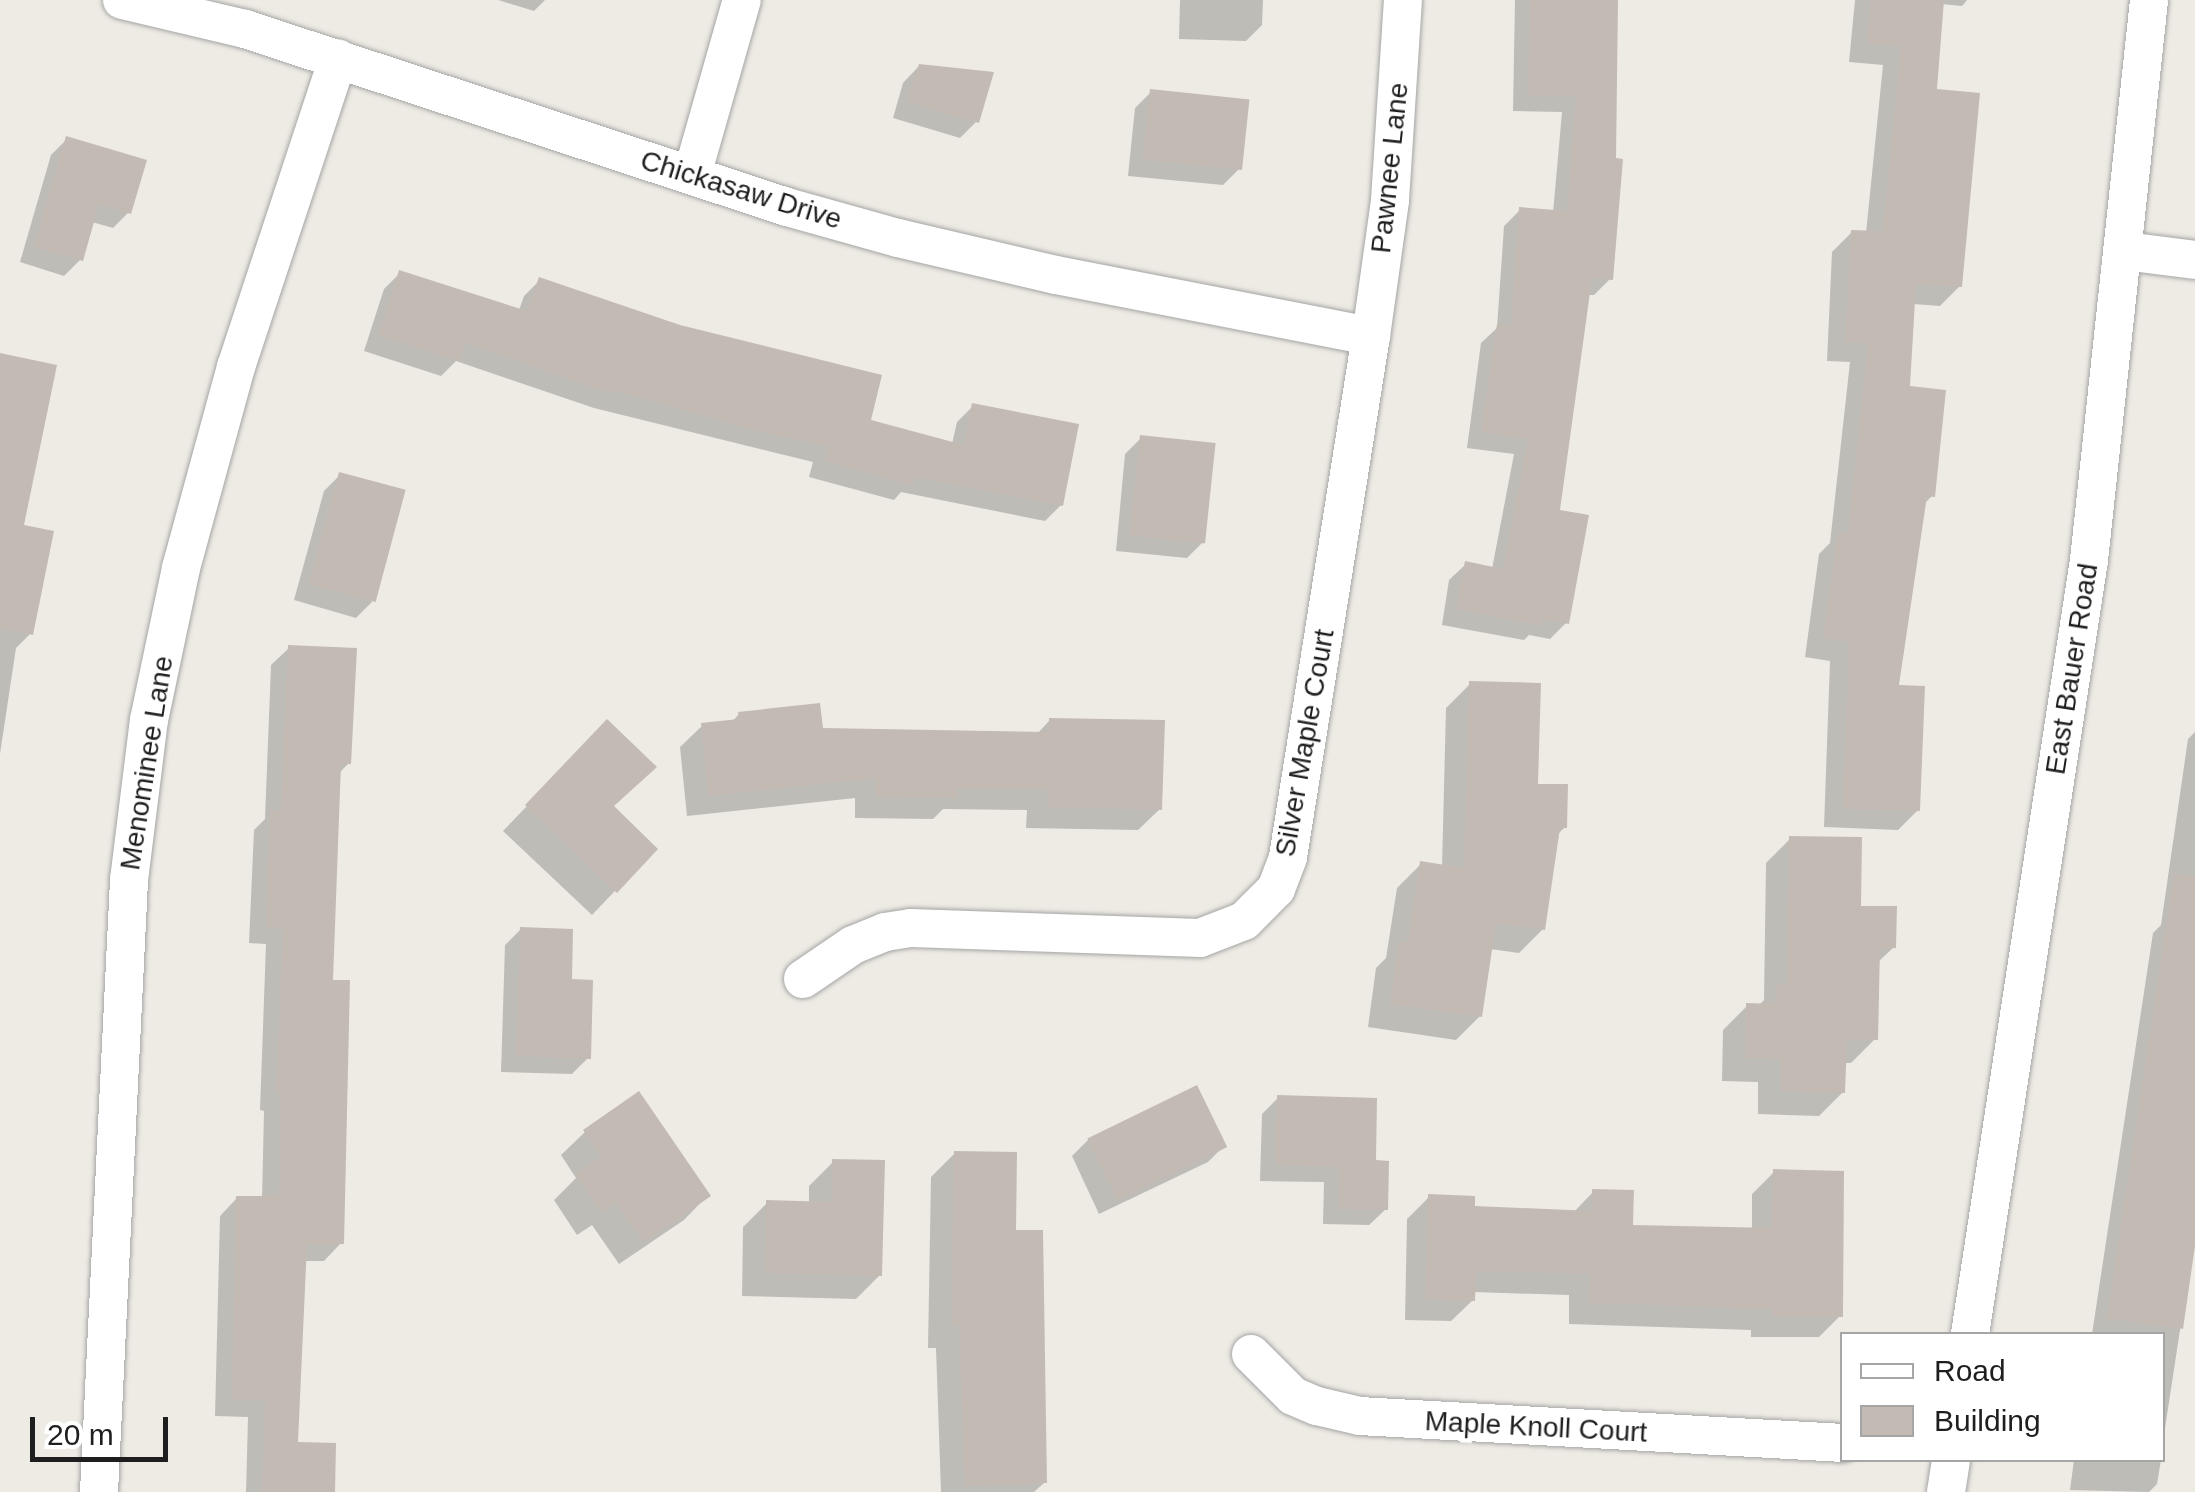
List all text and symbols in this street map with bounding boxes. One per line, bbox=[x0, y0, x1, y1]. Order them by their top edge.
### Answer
street label: Pawnee Lane bbox=[1364, 81, 1416, 255]
street label: Chickasaw Drive bbox=[636, 143, 846, 237]
street label: East Bauer Road bbox=[2039, 561, 2105, 777]
street label: Silver Maple Court bbox=[1268, 627, 1342, 859]
street label: Menominee Lane bbox=[113, 654, 181, 872]
legend bbox=[1840, 1332, 2165, 1462]
text: Road bbox=[1934, 1354, 2006, 1387]
scale bar bbox=[35, 1397, 172, 1459]
street label: Maple Knoll Court bbox=[1424, 1404, 1648, 1450]
text: Building bbox=[1934, 1404, 2041, 1437]
text: 20 m bbox=[47, 1418, 114, 1451]

